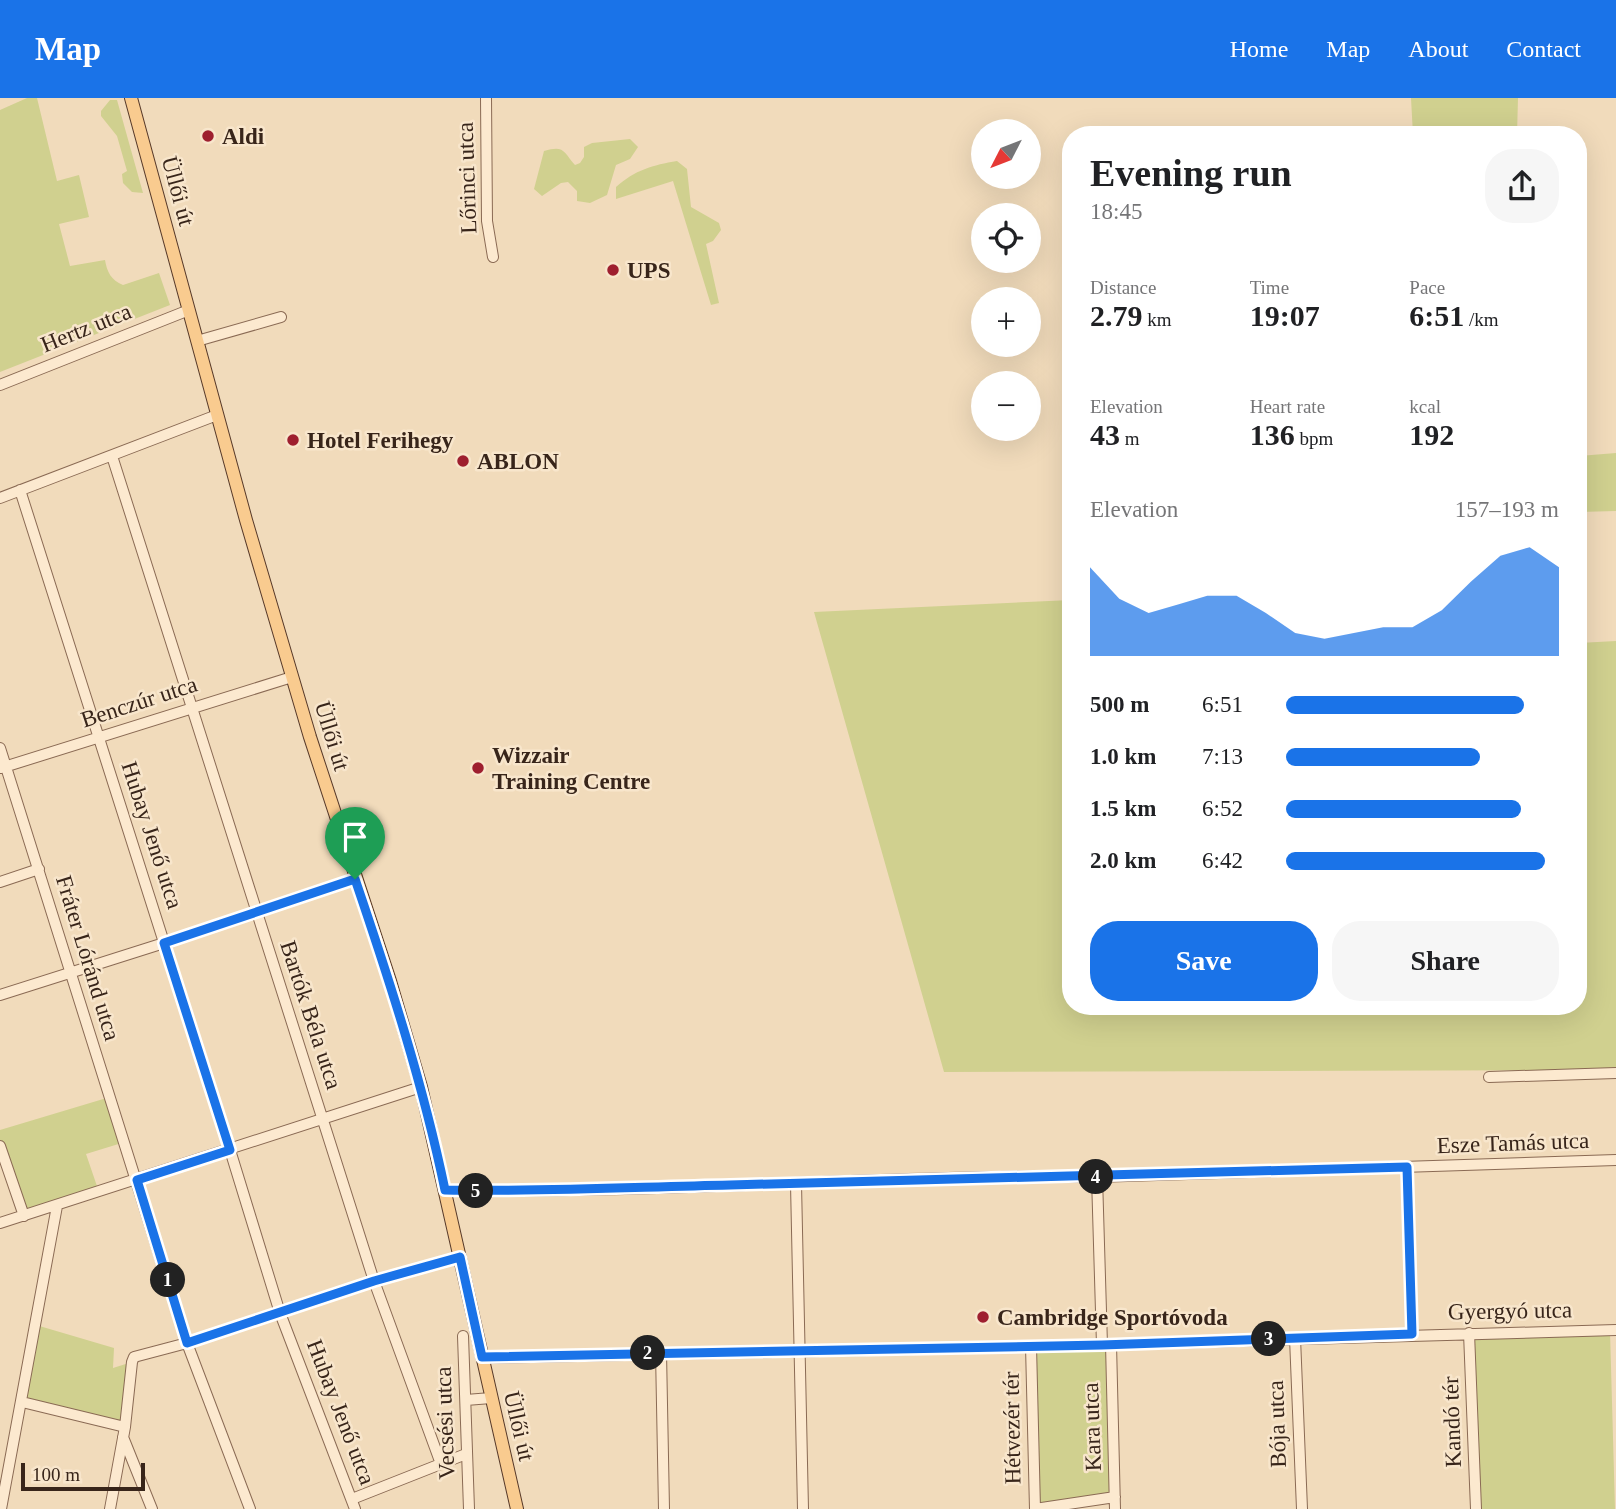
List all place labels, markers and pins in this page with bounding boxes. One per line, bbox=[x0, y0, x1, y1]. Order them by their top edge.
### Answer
place label: Aldi bbox=[222, 124, 265, 149]
marker: Aldi bbox=[200, 128, 216, 144]
place label: UPS bbox=[627, 258, 670, 283]
marker: UPS bbox=[605, 262, 621, 278]
place label: Hotel Ferihegy bbox=[307, 428, 454, 453]
marker: Hotel Ferihegy bbox=[285, 432, 301, 448]
place label: ABLON bbox=[477, 449, 559, 474]
marker: ABLON bbox=[455, 453, 471, 469]
place label: Wizzair Training Centre bbox=[492, 743, 650, 794]
marker: Wizzair Training Centre bbox=[470, 760, 486, 776]
pin bbox=[325, 807, 385, 879]
pin: 4 bbox=[1078, 1160, 1114, 1194]
pin: 5 bbox=[458, 1174, 494, 1208]
pin: 1 bbox=[150, 1262, 186, 1298]
place label: Cambridge Sportóvoda bbox=[997, 1305, 1228, 1330]
marker: Cambridge Sportóvoda bbox=[975, 1309, 991, 1325]
pin: 3 bbox=[1252, 1322, 1286, 1356]
pin: 2 bbox=[630, 1336, 666, 1370]

